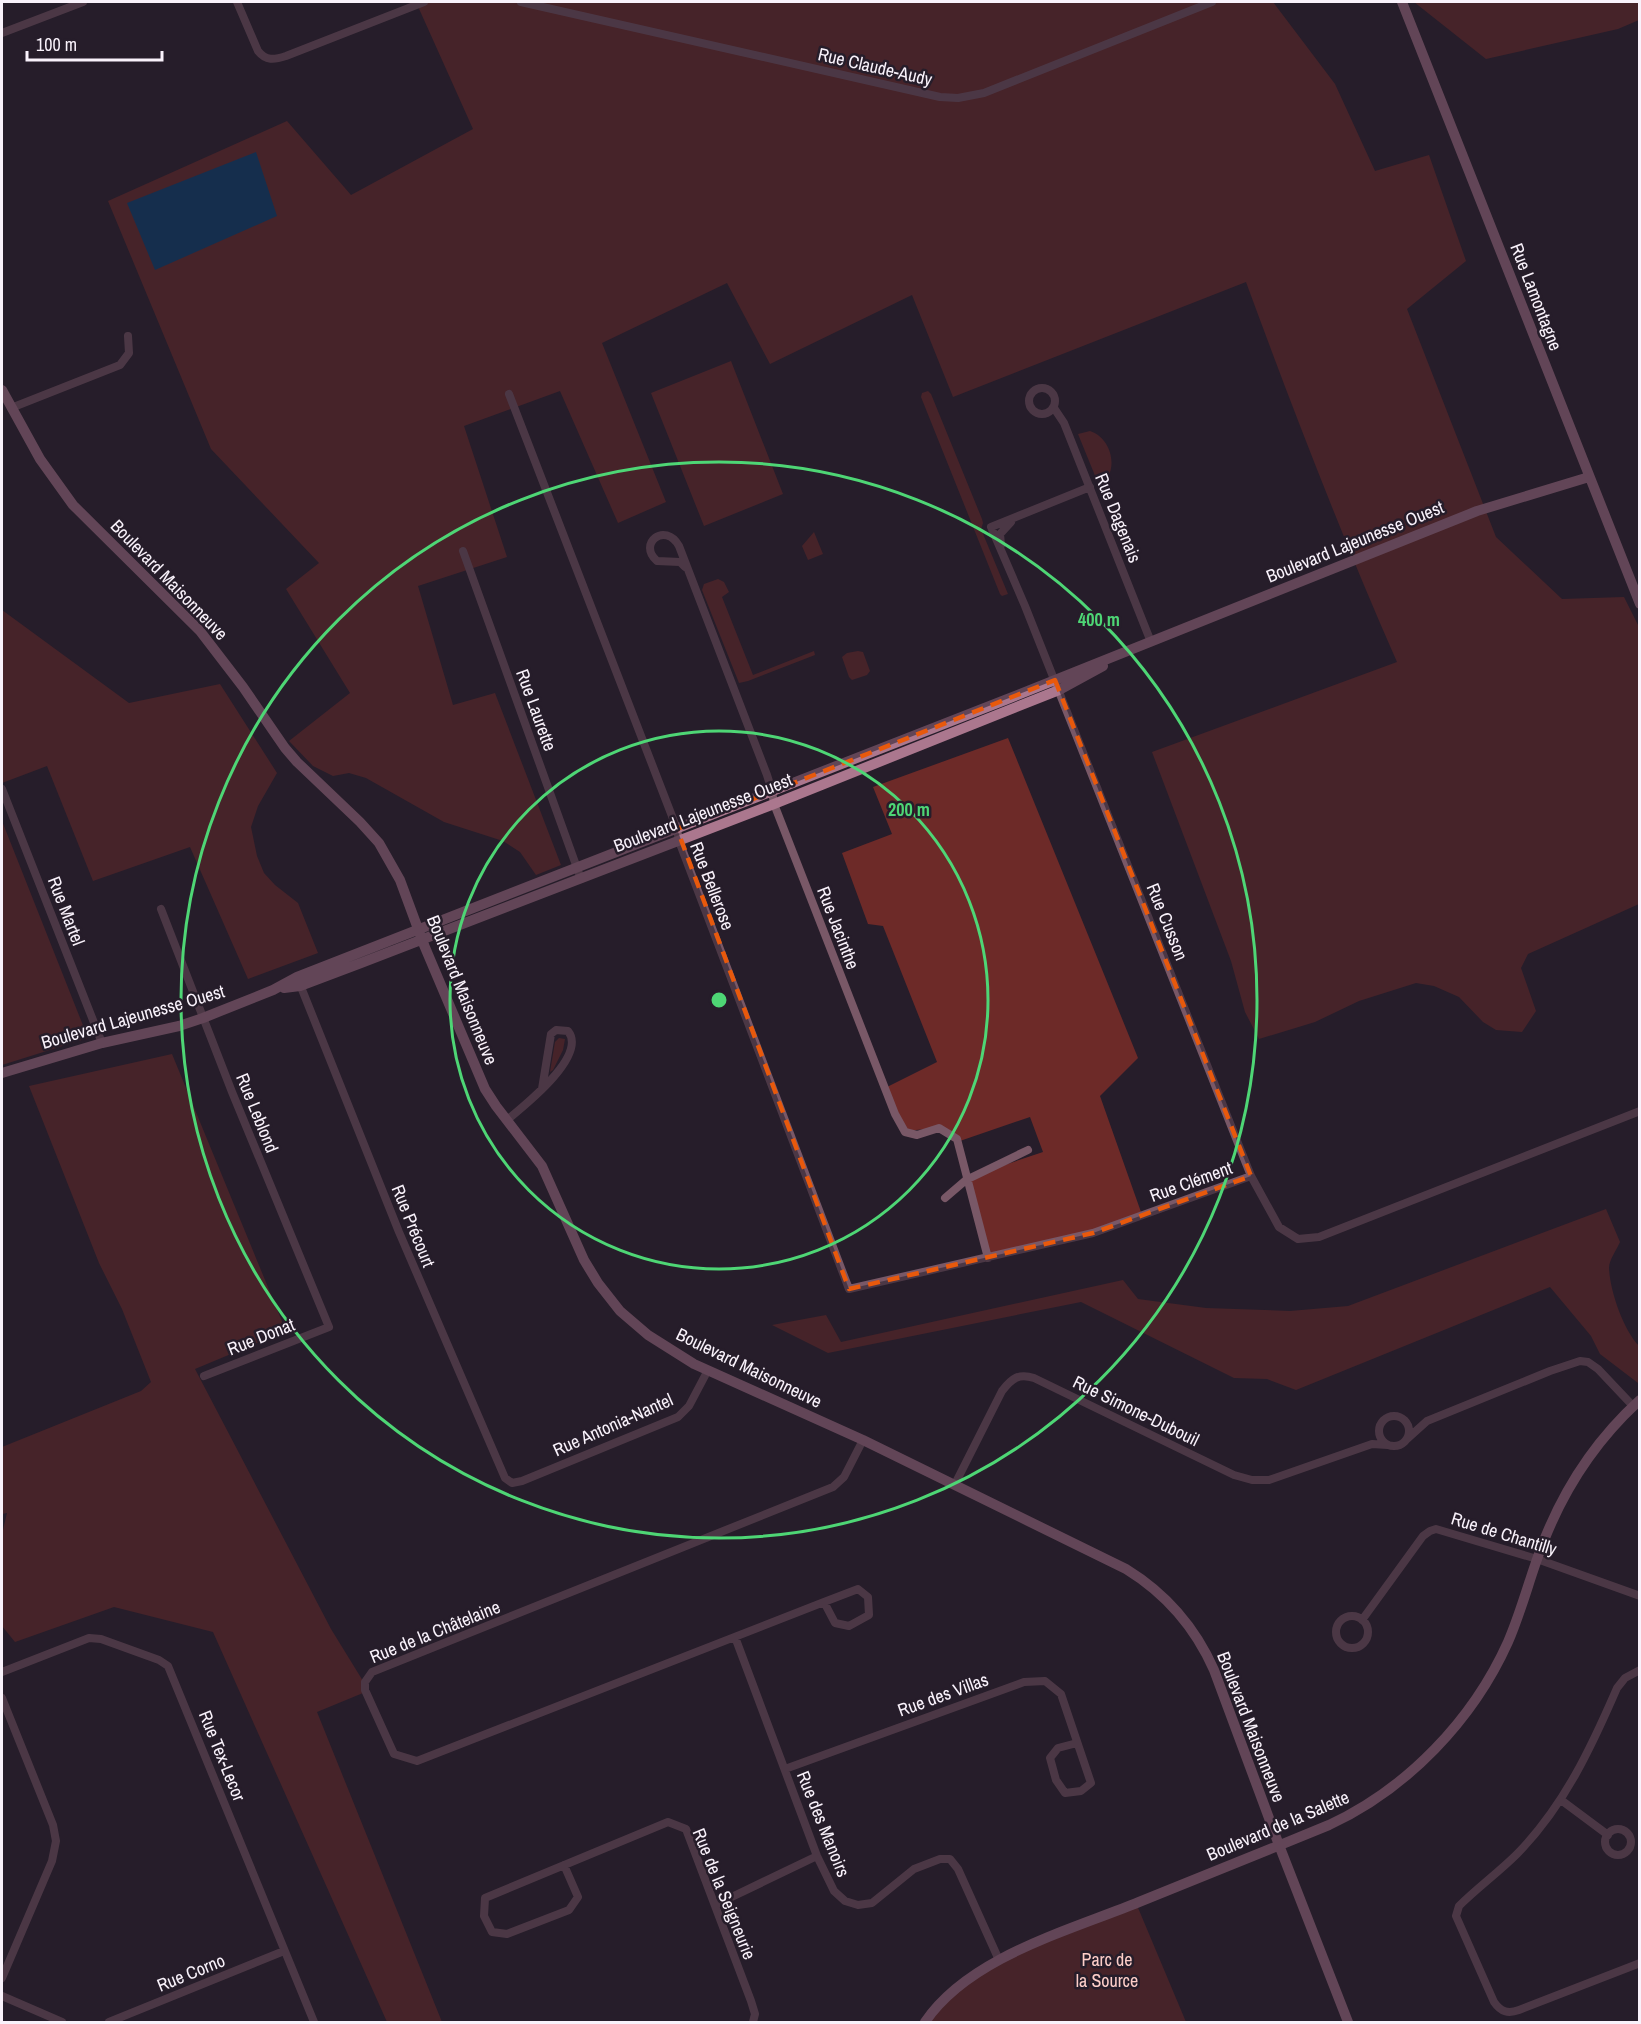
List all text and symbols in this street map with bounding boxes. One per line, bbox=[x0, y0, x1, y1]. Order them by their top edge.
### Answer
scale bar bbox=[27, 24, 162, 62]
text: 100 m bbox=[36, 32, 77, 57]
street label: Rue Claude-Audy bbox=[816, 41, 935, 92]
street label: Rue Lamontagne bbox=[1505, 239, 1568, 354]
street label: Rue Dagenais bbox=[1089, 469, 1148, 566]
street label: Boulevard Lajeunesse Ouest bbox=[1262, 494, 1447, 589]
street label: Boulevard Maisonneuve bbox=[105, 514, 234, 646]
text: 400 m bbox=[1078, 607, 1120, 632]
street label: Rue Laurette bbox=[510, 665, 563, 754]
street label: Boulevard Lajeunesse Ouest bbox=[610, 767, 796, 858]
text: 200 m bbox=[888, 797, 930, 822]
street label: Rue Bellerose bbox=[684, 838, 741, 934]
street label: Rue Martel bbox=[42, 873, 91, 949]
street label: Rue Cusson bbox=[1141, 879, 1194, 964]
street label: Rue Jacinthe bbox=[811, 883, 866, 973]
street label: Boulevard Maisonneuve bbox=[421, 911, 504, 1068]
street label: Boulevard Lajeunesse Ouest bbox=[38, 978, 227, 1055]
centre of rings bbox=[709, 990, 729, 1010]
street label: Rue Leblond bbox=[230, 1069, 285, 1156]
street label: Rue Clément bbox=[1146, 1155, 1236, 1208]
street label: Rue Précourt bbox=[386, 1181, 441, 1271]
street label: Rue Donat bbox=[223, 1312, 298, 1361]
street label: Boulevard Maisonneuve bbox=[672, 1321, 826, 1414]
street label: Rue Simone-Dubouil bbox=[1069, 1369, 1204, 1452]
street label: Rue Antonia-Nantel bbox=[549, 1387, 677, 1462]
street label: Rue de Chantilly bbox=[1448, 1506, 1561, 1562]
street label: Rue de la Châtelaine bbox=[366, 1594, 504, 1669]
street label: Boulevard Maisonneuve bbox=[1211, 1648, 1292, 1806]
street label: Rue des Villas bbox=[894, 1667, 992, 1723]
street label: Rue Tex-Lecor bbox=[193, 1707, 252, 1805]
street label: Rue des Manoirs bbox=[791, 1767, 856, 1881]
street label: Boulevard de la Salette bbox=[1203, 1784, 1353, 1867]
street label: Rue de la Seigneurie bbox=[687, 1824, 762, 1963]
park label: Parc de la Source bbox=[1076, 1947, 1138, 1993]
street label: Rue Corno bbox=[153, 1948, 229, 1997]

